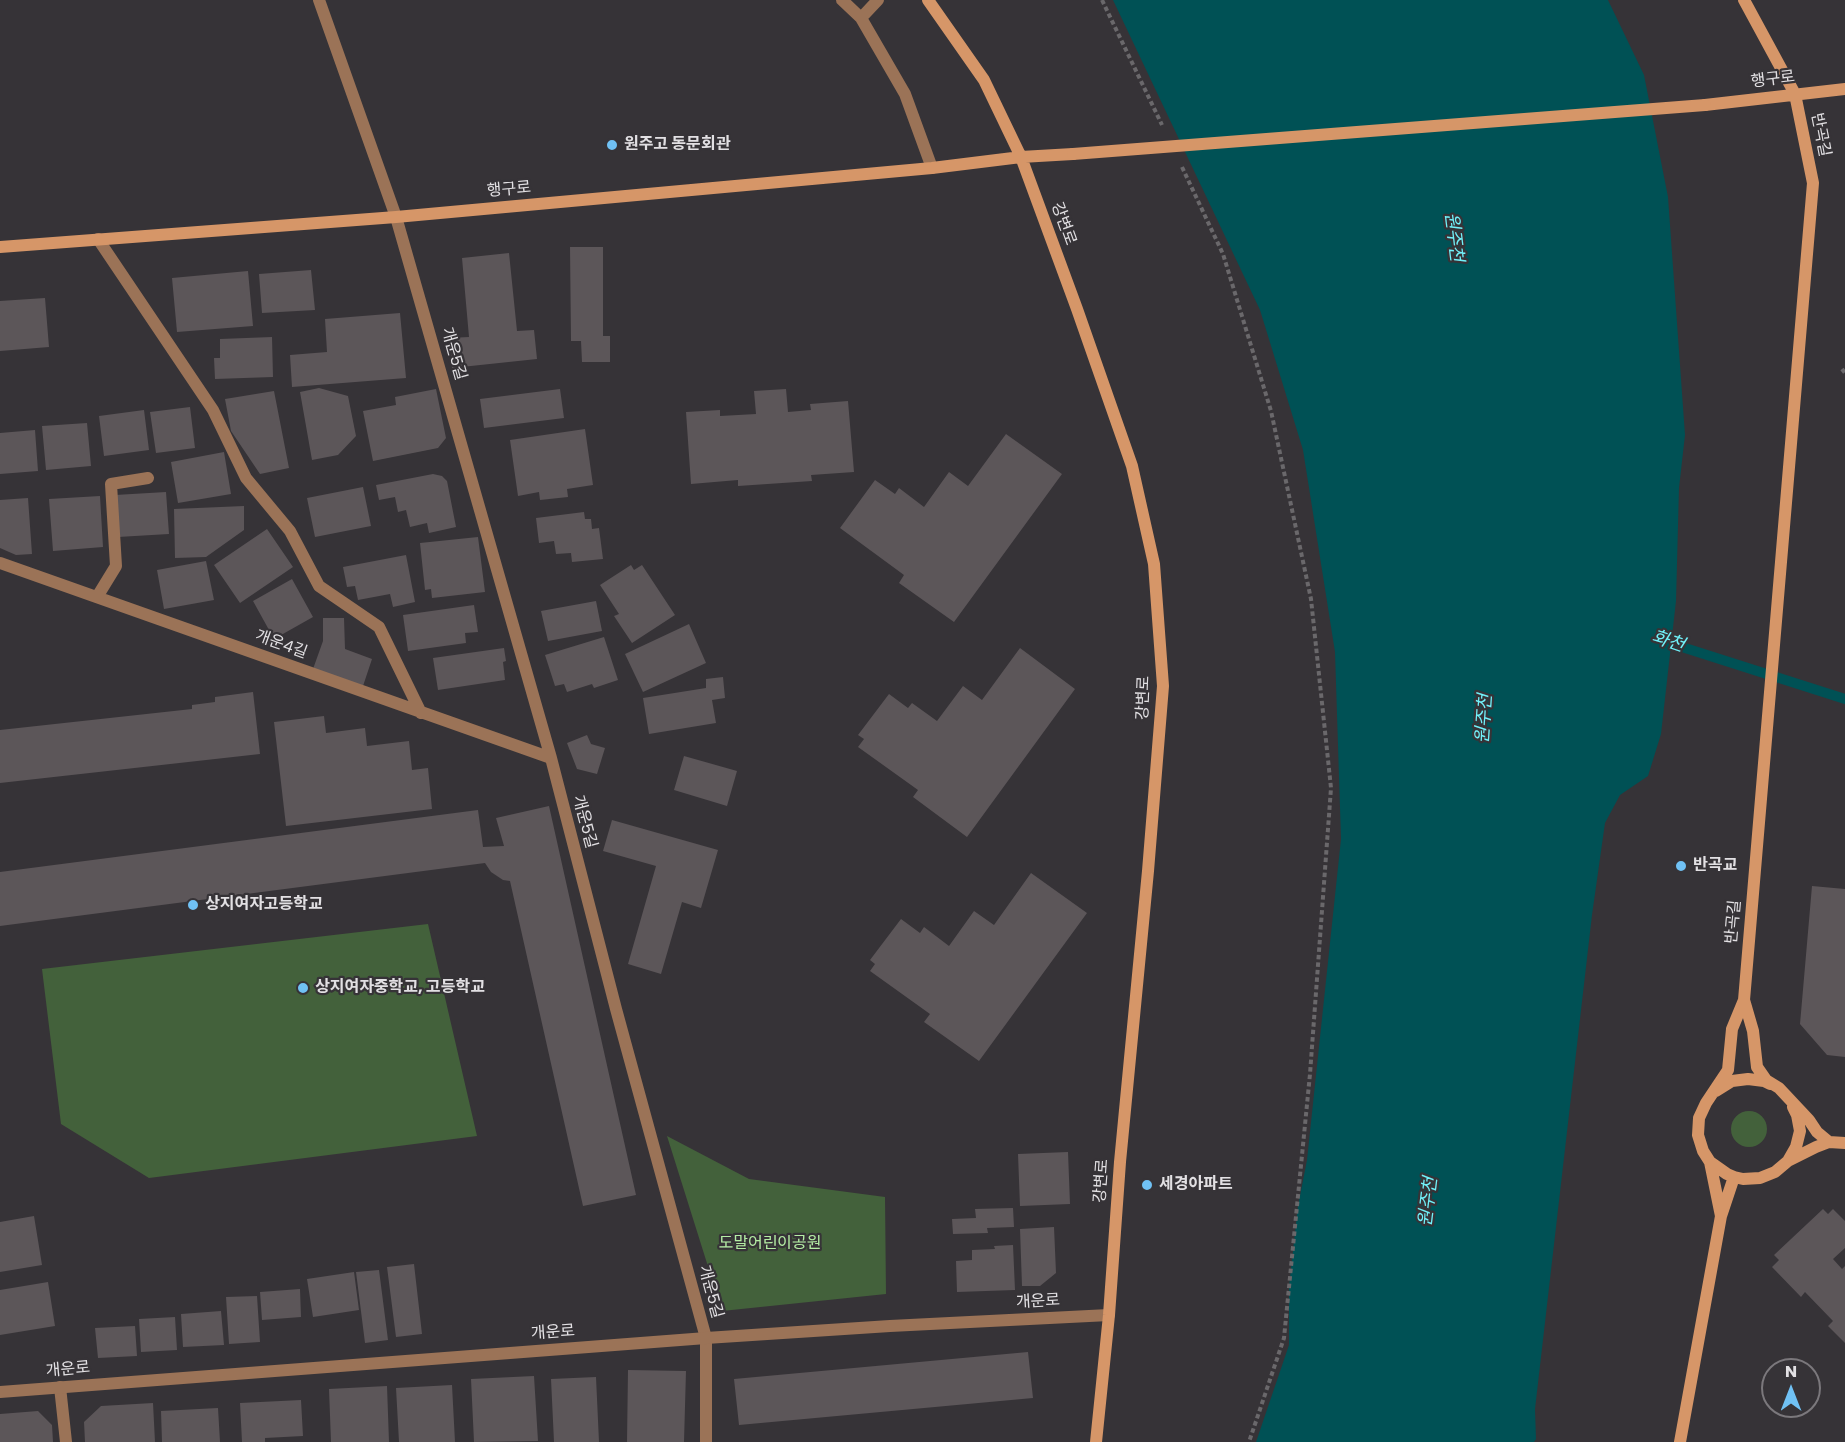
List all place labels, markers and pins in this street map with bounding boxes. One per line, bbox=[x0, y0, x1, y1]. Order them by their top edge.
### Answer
place label: 원주고 동문회관 bbox=[624, 135, 730, 155]
marker: 원주고 동문회관 bbox=[605, 138, 619, 152]
place label: 반곡교 bbox=[1693, 856, 1737, 876]
marker: 반곡교 bbox=[1674, 859, 1688, 873]
place label: 상지여자고등학교 bbox=[205, 895, 323, 915]
marker: 상지여자고등학교 bbox=[186, 898, 200, 912]
place label: 상지여자중학교, 고등학교 bbox=[315, 978, 485, 998]
marker: 상지여자중학교, 고등학교 bbox=[296, 981, 310, 995]
place label: 세경아파트 bbox=[1159, 1175, 1233, 1195]
marker: 세경아파트 bbox=[1140, 1178, 1154, 1192]

